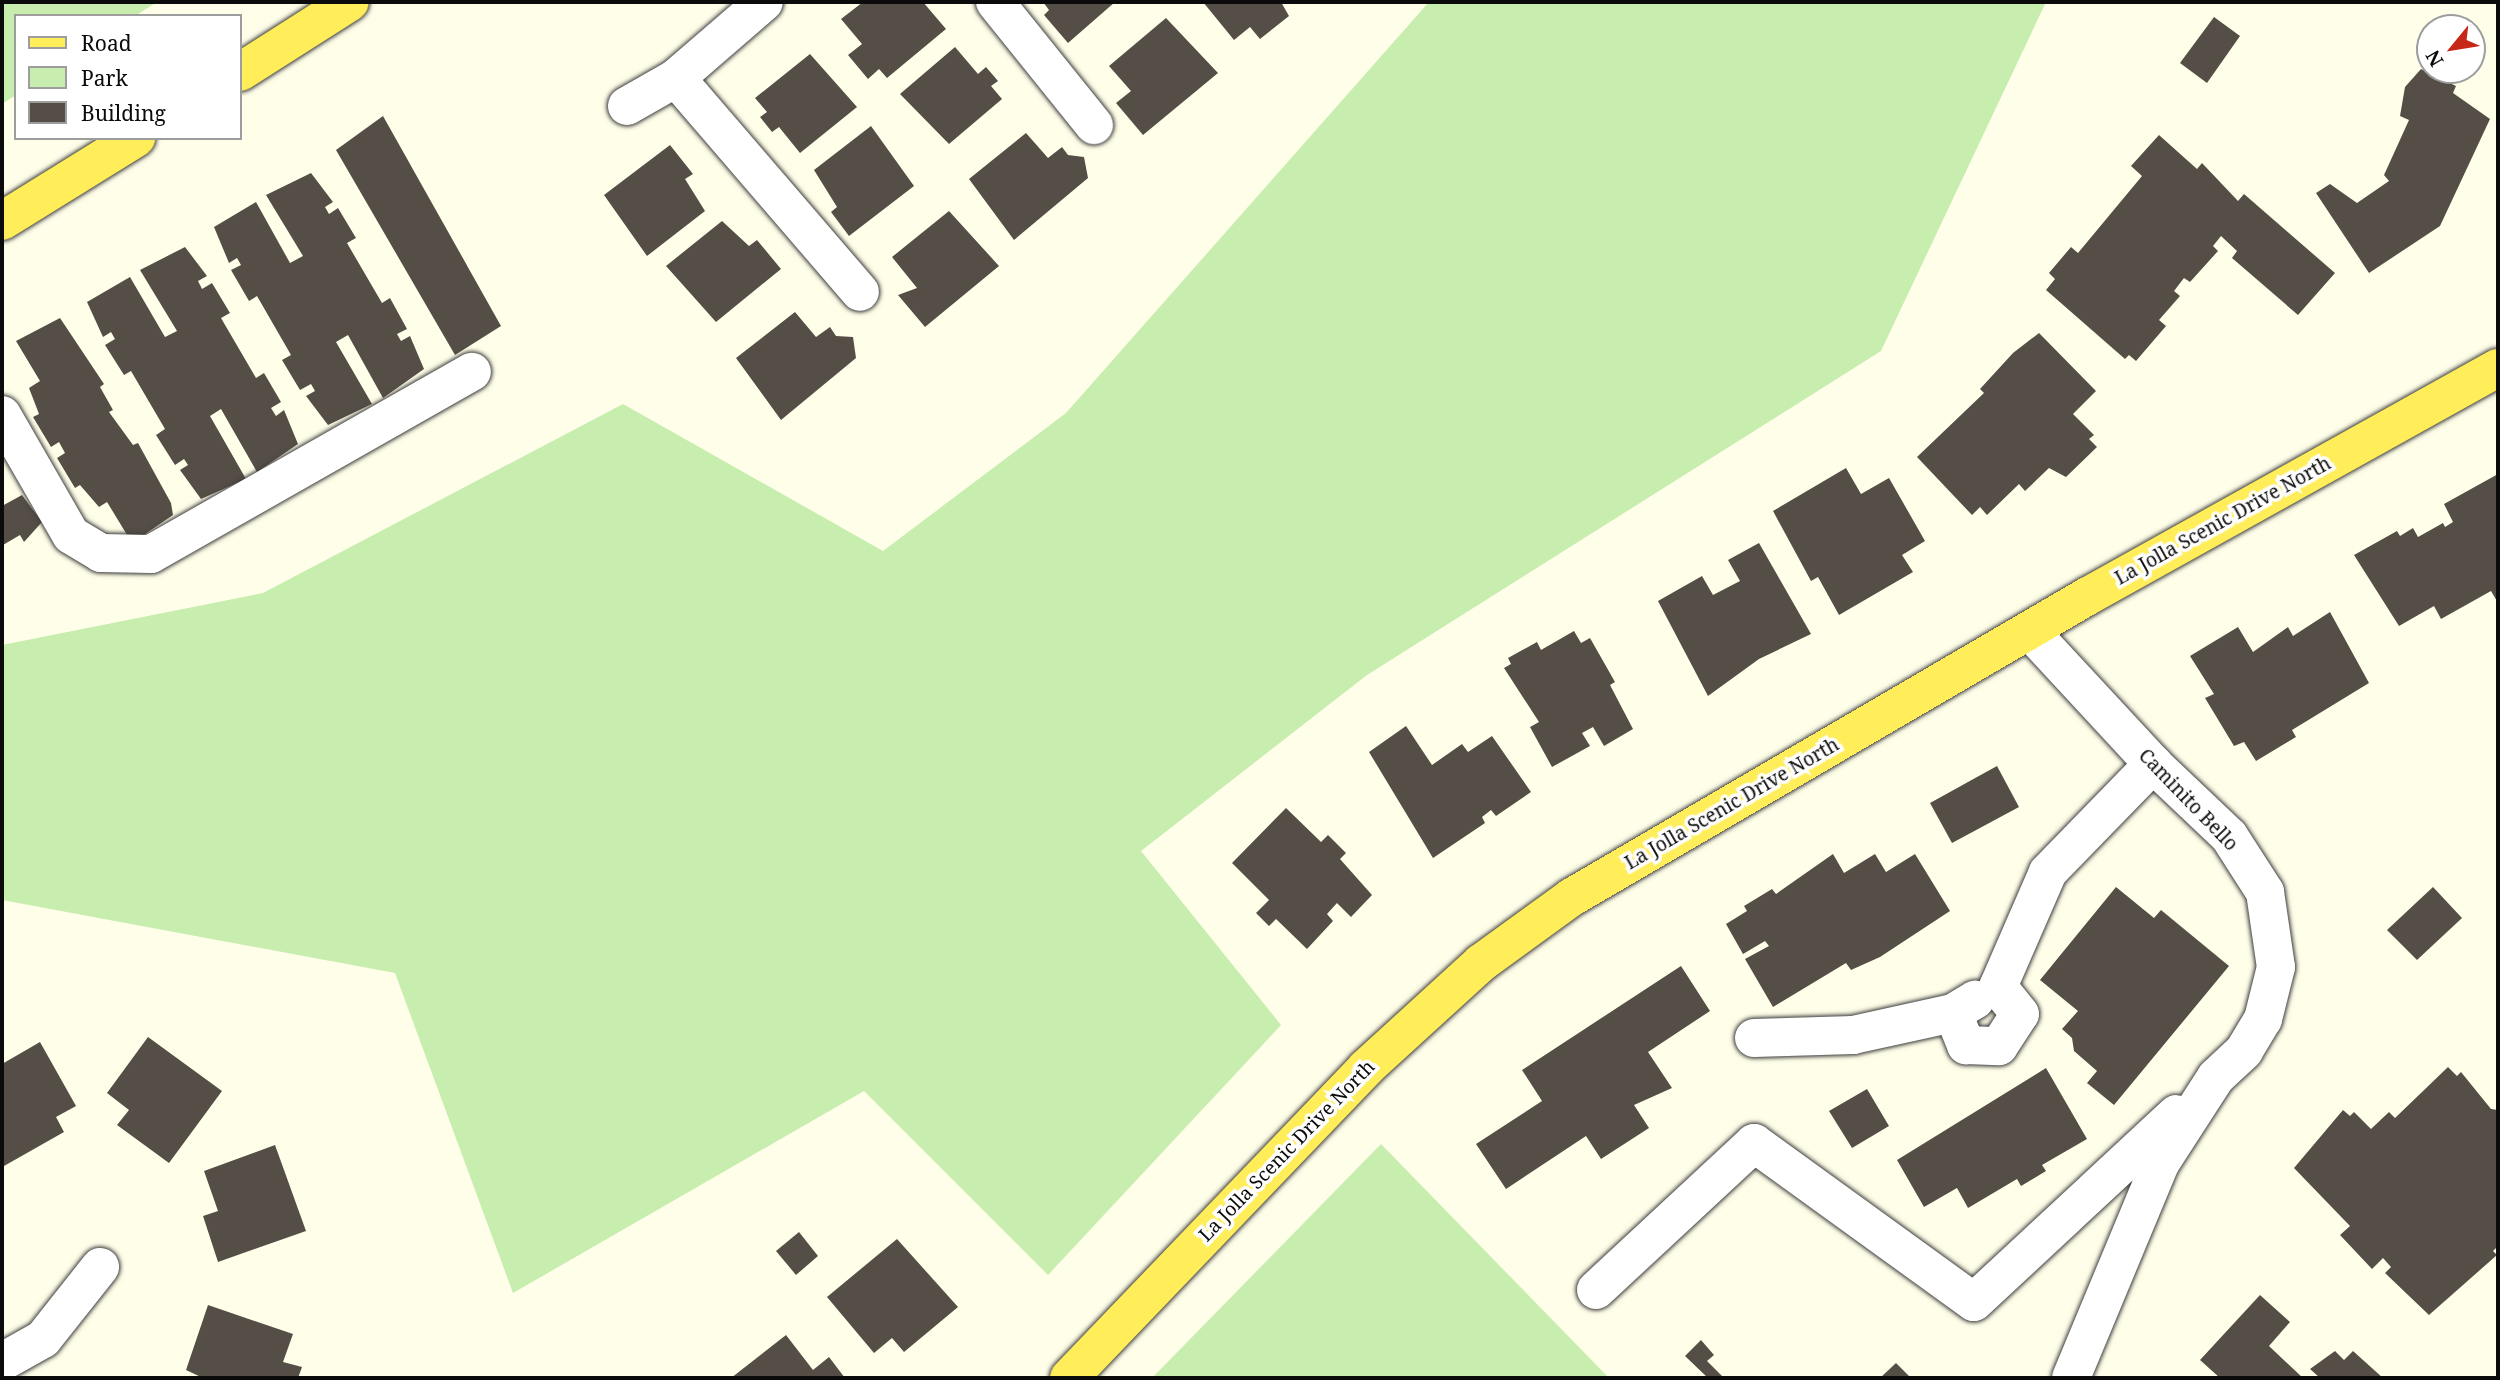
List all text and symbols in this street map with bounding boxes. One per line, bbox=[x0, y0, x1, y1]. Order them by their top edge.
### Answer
legend bbox=[14, 14, 242, 140]
north arrow bbox=[2416, 14, 2486, 84]
text: Road bbox=[81, 29, 132, 57]
text: N bbox=[2420, 46, 2450, 71]
text: Park bbox=[81, 64, 128, 92]
text: Building bbox=[81, 99, 166, 127]
street label: La Jolla Scenic Drive North bbox=[2111, 452, 2335, 590]
street label: La Jolla Scenic Drive North bbox=[1621, 733, 1843, 875]
street label: Caminito Bello bbox=[2134, 744, 2242, 856]
street label: La Jolla Scenic Drive North bbox=[1194, 1056, 1380, 1246]

